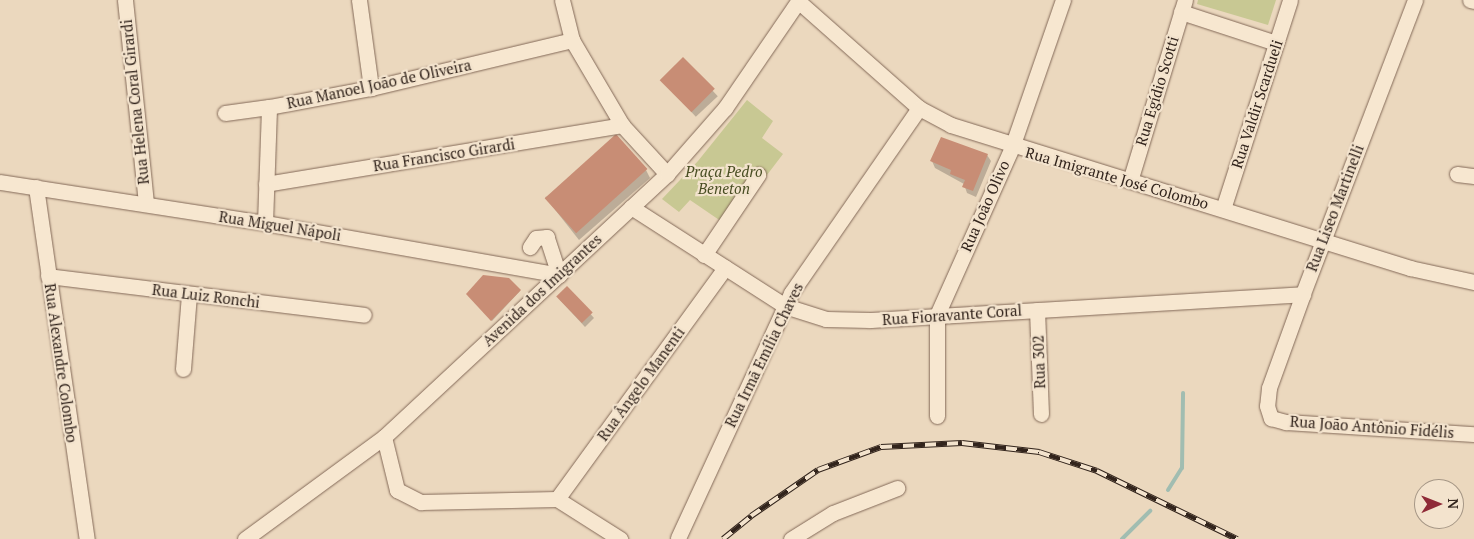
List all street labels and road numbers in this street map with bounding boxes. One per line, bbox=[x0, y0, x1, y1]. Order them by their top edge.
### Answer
street label: Rua Helena Coral Girardi bbox=[117, 19, 153, 185]
street label: Rua Egídio Scotti bbox=[1132, 34, 1182, 148]
street label: Rua Valdir Scardueli bbox=[1228, 37, 1286, 171]
street label: Rua Manoel João de Oliveira bbox=[285, 56, 473, 112]
street label: Rua Francisco Girardi bbox=[372, 135, 516, 175]
street label: Rua Liseo Martinelli bbox=[1302, 142, 1368, 274]
street label: Rua Imigrante José Colombo bbox=[1023, 143, 1211, 213]
street label: Rua João Olivo bbox=[957, 158, 1013, 254]
street label: Rua Miguel Nápoli bbox=[218, 207, 342, 245]
street label: Avenida dos Imigrantes bbox=[479, 230, 605, 350]
street label: Rua Luiz Ronchi bbox=[151, 280, 261, 312]
street label: Rua Irmã Emília Chaves bbox=[721, 280, 807, 430]
street label: Rua Alexandre Colombo bbox=[41, 282, 81, 444]
street label: Rua Fioravante Coral bbox=[882, 301, 1022, 329]
street label: Rua Ângelo Manenti bbox=[594, 324, 688, 444]
street label: Rua 302 bbox=[1029, 335, 1049, 389]
street label: Rua João Antônio Fidélis bbox=[1289, 412, 1455, 442]

